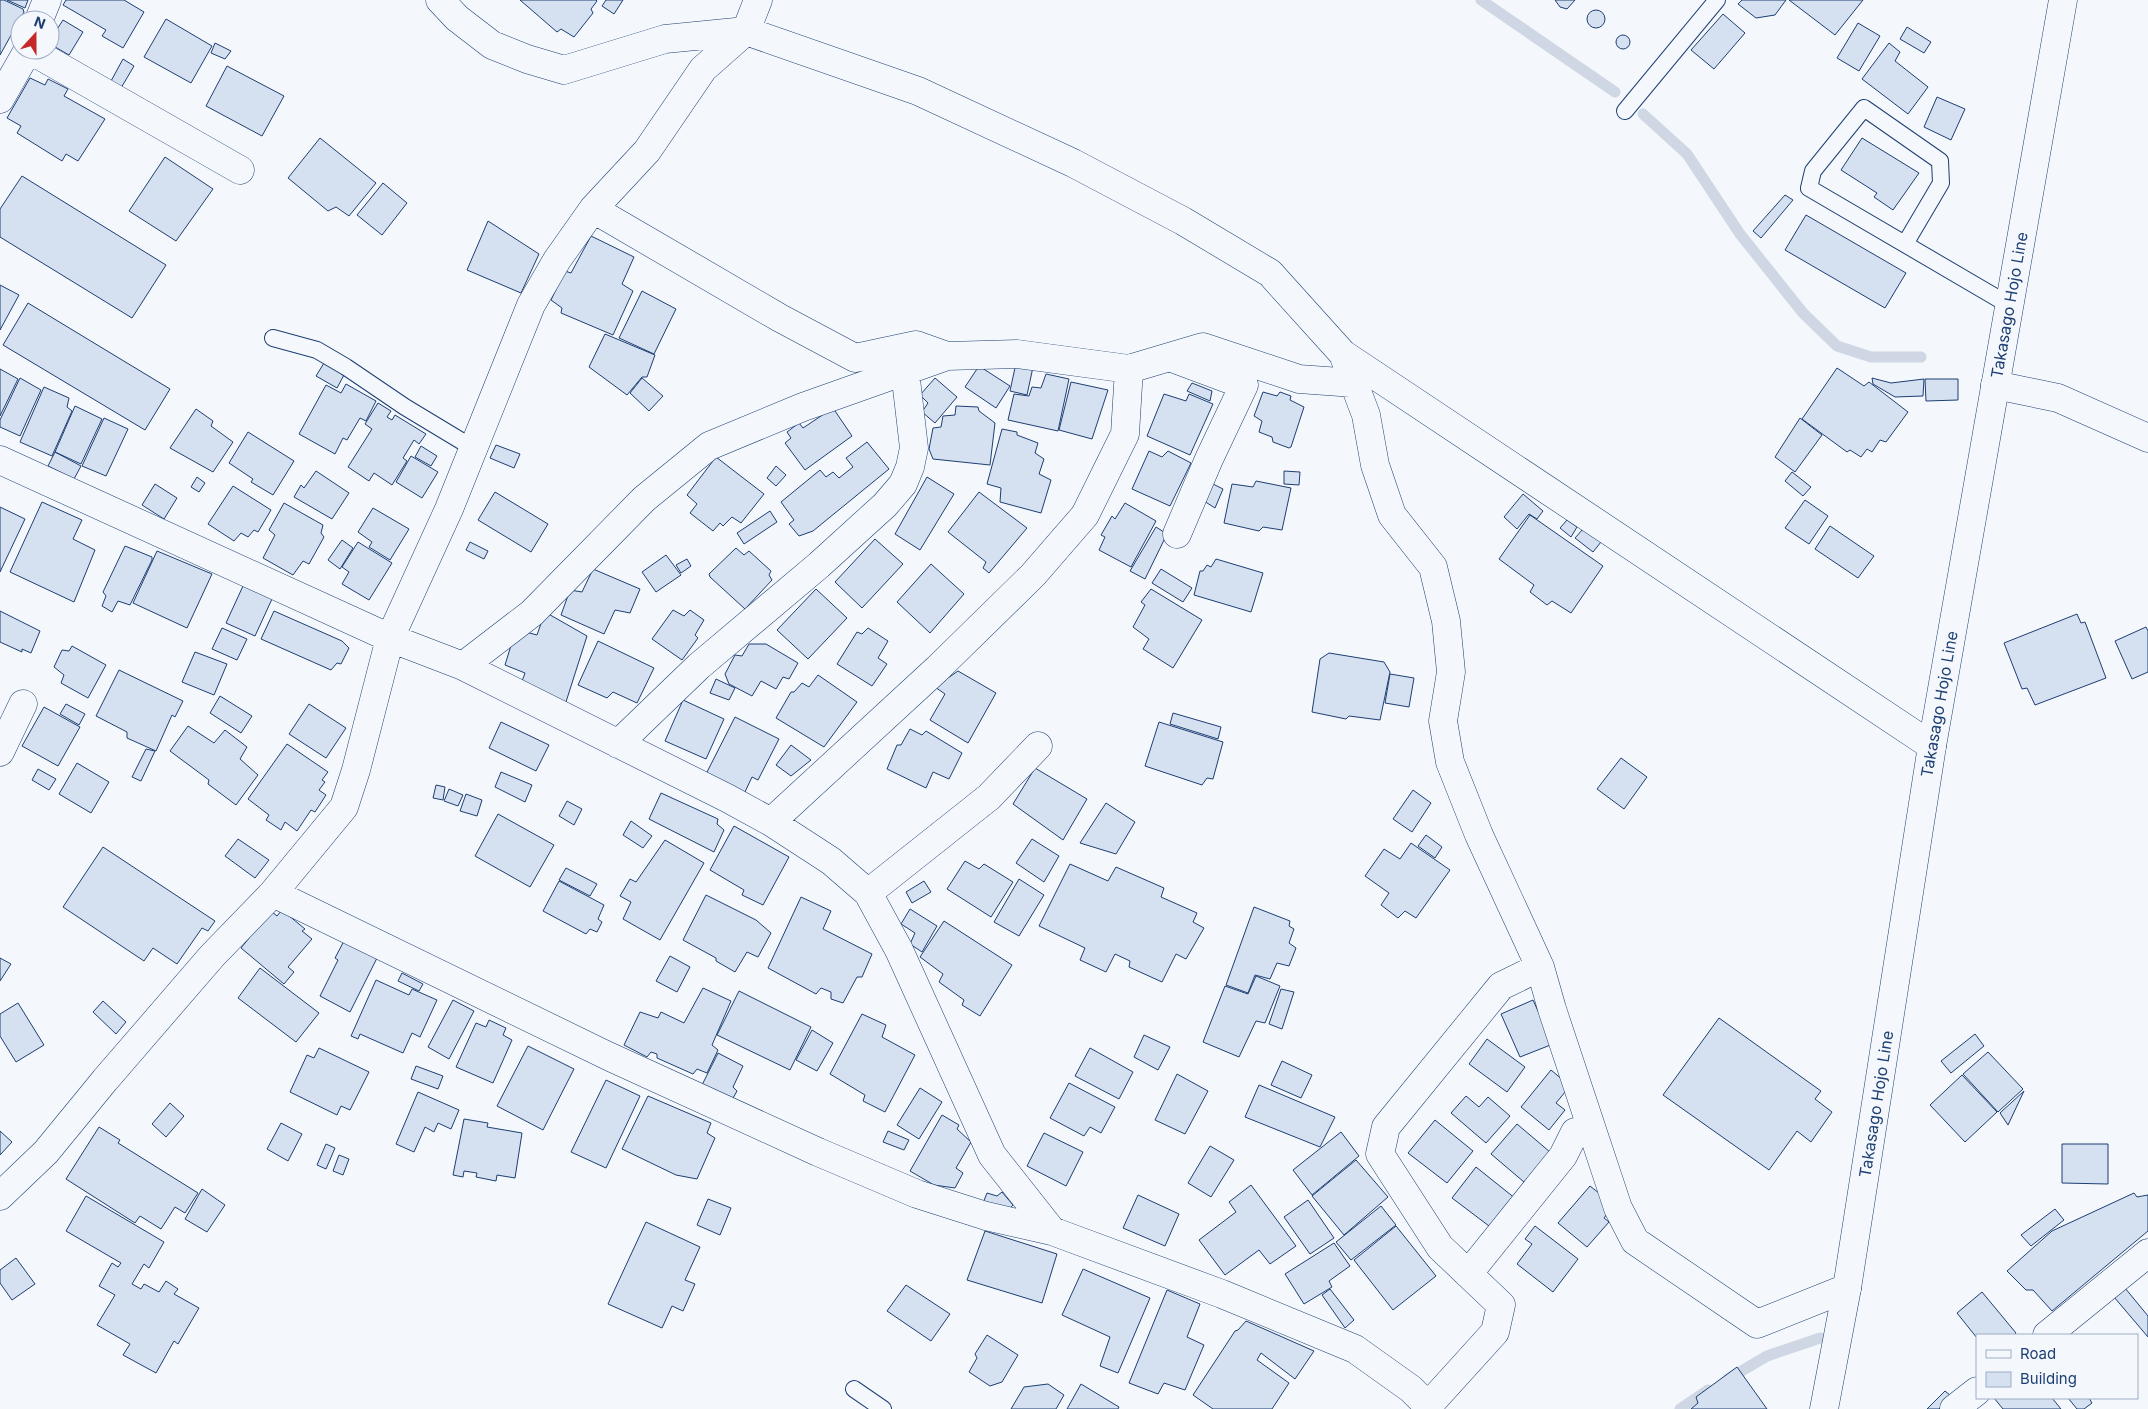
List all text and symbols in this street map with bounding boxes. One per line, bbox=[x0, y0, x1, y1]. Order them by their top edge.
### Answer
north arrow bbox=[10, 10, 60, 60]
text: N bbox=[32, 13, 48, 32]
street label: Takasago Hojo Line bbox=[1986, 230, 2032, 380]
street label: Takasago Hojo Line bbox=[1916, 629, 1962, 779]
street label: Takasago Hojo Line bbox=[1855, 1029, 1897, 1179]
legend bbox=[1976, 1334, 2138, 1399]
text: Road bbox=[2020, 1344, 2056, 1363]
text: Building bbox=[2020, 1369, 2077, 1388]

